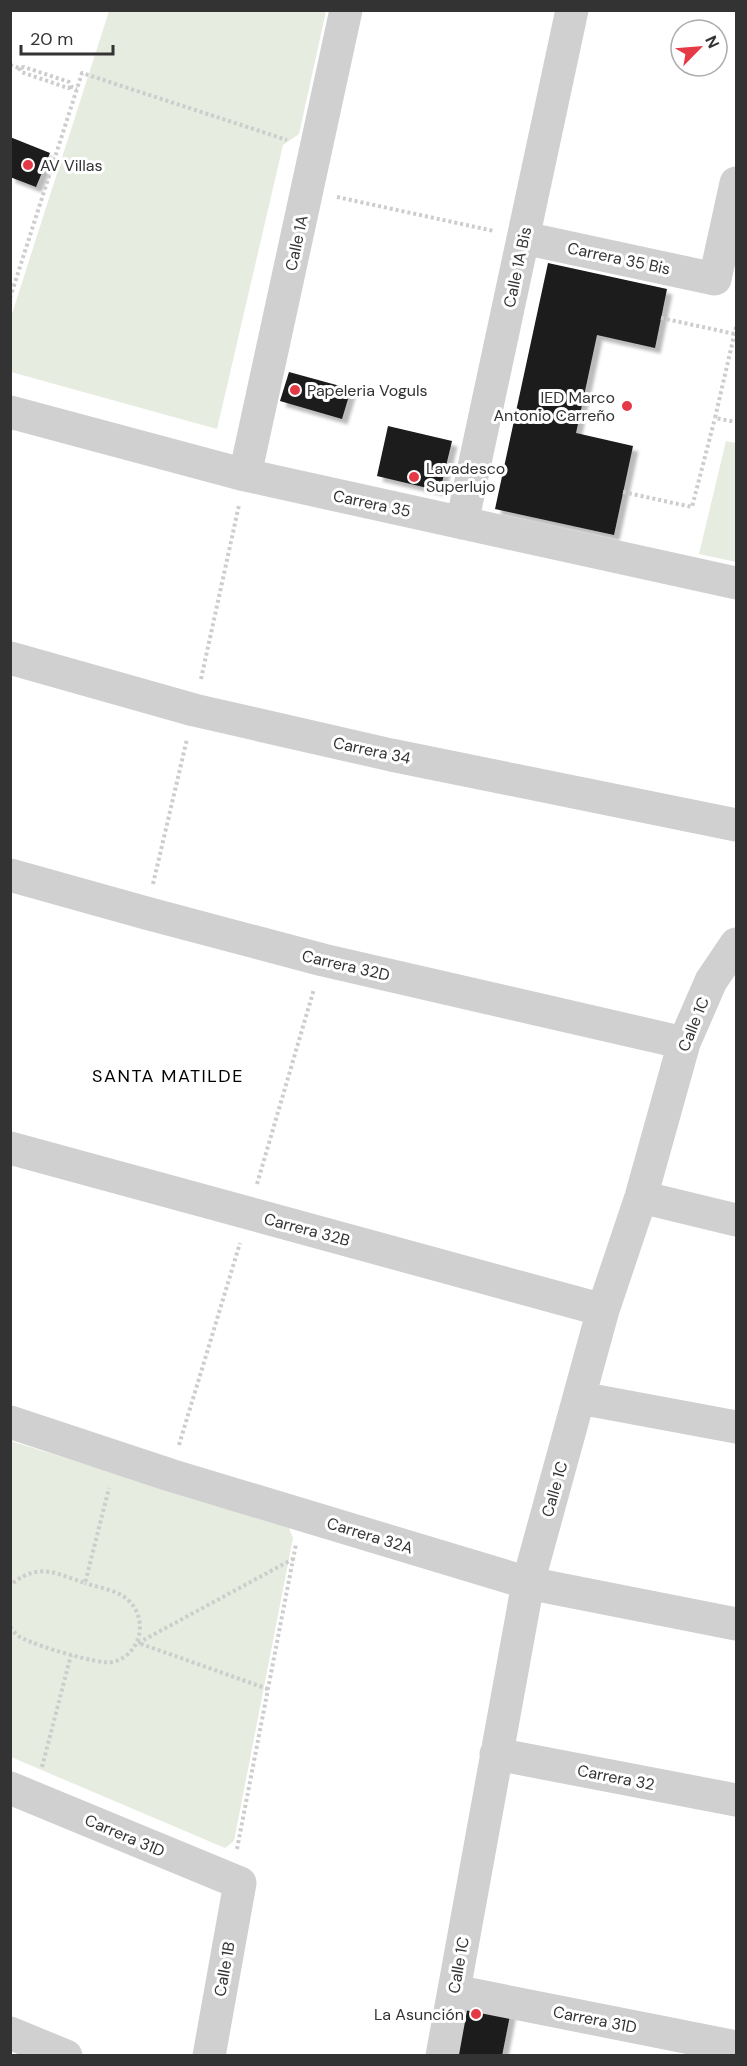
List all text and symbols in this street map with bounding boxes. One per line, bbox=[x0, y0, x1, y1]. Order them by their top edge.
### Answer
scale bar bbox=[21, 18, 112, 56]
north arrow bbox=[669, 18, 729, 78]
text: 20 m bbox=[30, 27, 73, 51]
text: N bbox=[700, 32, 724, 52]
place label: AV Villas bbox=[40, 155, 102, 176]
marker: AV Villas bbox=[21, 158, 35, 172]
street label: Calle 1A bbox=[280, 213, 313, 273]
street label: Calle 1A Bis bbox=[499, 225, 536, 309]
street label: Carrera 35 Bis bbox=[566, 237, 672, 280]
place label: Papeleria Voguls bbox=[307, 380, 428, 401]
marker: Papeleria Voguls bbox=[288, 383, 302, 397]
place label: IED Marco Antonio Carreño bbox=[493, 387, 615, 426]
marker: IED Marco Antonio Carreño bbox=[620, 399, 634, 413]
place label: Lavadesco Superlujo bbox=[426, 458, 505, 497]
marker: Lavadesco Superlujo bbox=[407, 470, 421, 484]
street label: Carrera 35 bbox=[331, 485, 413, 522]
street label: Carrera 34 bbox=[331, 732, 413, 769]
street label: Carrera 32D bbox=[300, 945, 392, 986]
street label: Calle 1C bbox=[673, 994, 714, 1055]
district label: SANTA MATILDE bbox=[92, 1064, 244, 1088]
street label: Carrera 32B bbox=[262, 1208, 352, 1251]
street label: Calle 1C bbox=[537, 1459, 572, 1519]
street label: Carrera 32A bbox=[324, 1512, 416, 1559]
street label: Carrera 32 bbox=[575, 1760, 656, 1795]
street label: Carrera 31D bbox=[82, 1809, 168, 1862]
street label: Calle 1C bbox=[443, 1935, 474, 1995]
street label: Calle 1B bbox=[209, 1940, 240, 1998]
street label: Carrera 31D bbox=[551, 2001, 639, 2038]
place label: La Asunción bbox=[374, 2004, 464, 2025]
marker: La Asunción bbox=[469, 2007, 483, 2021]

